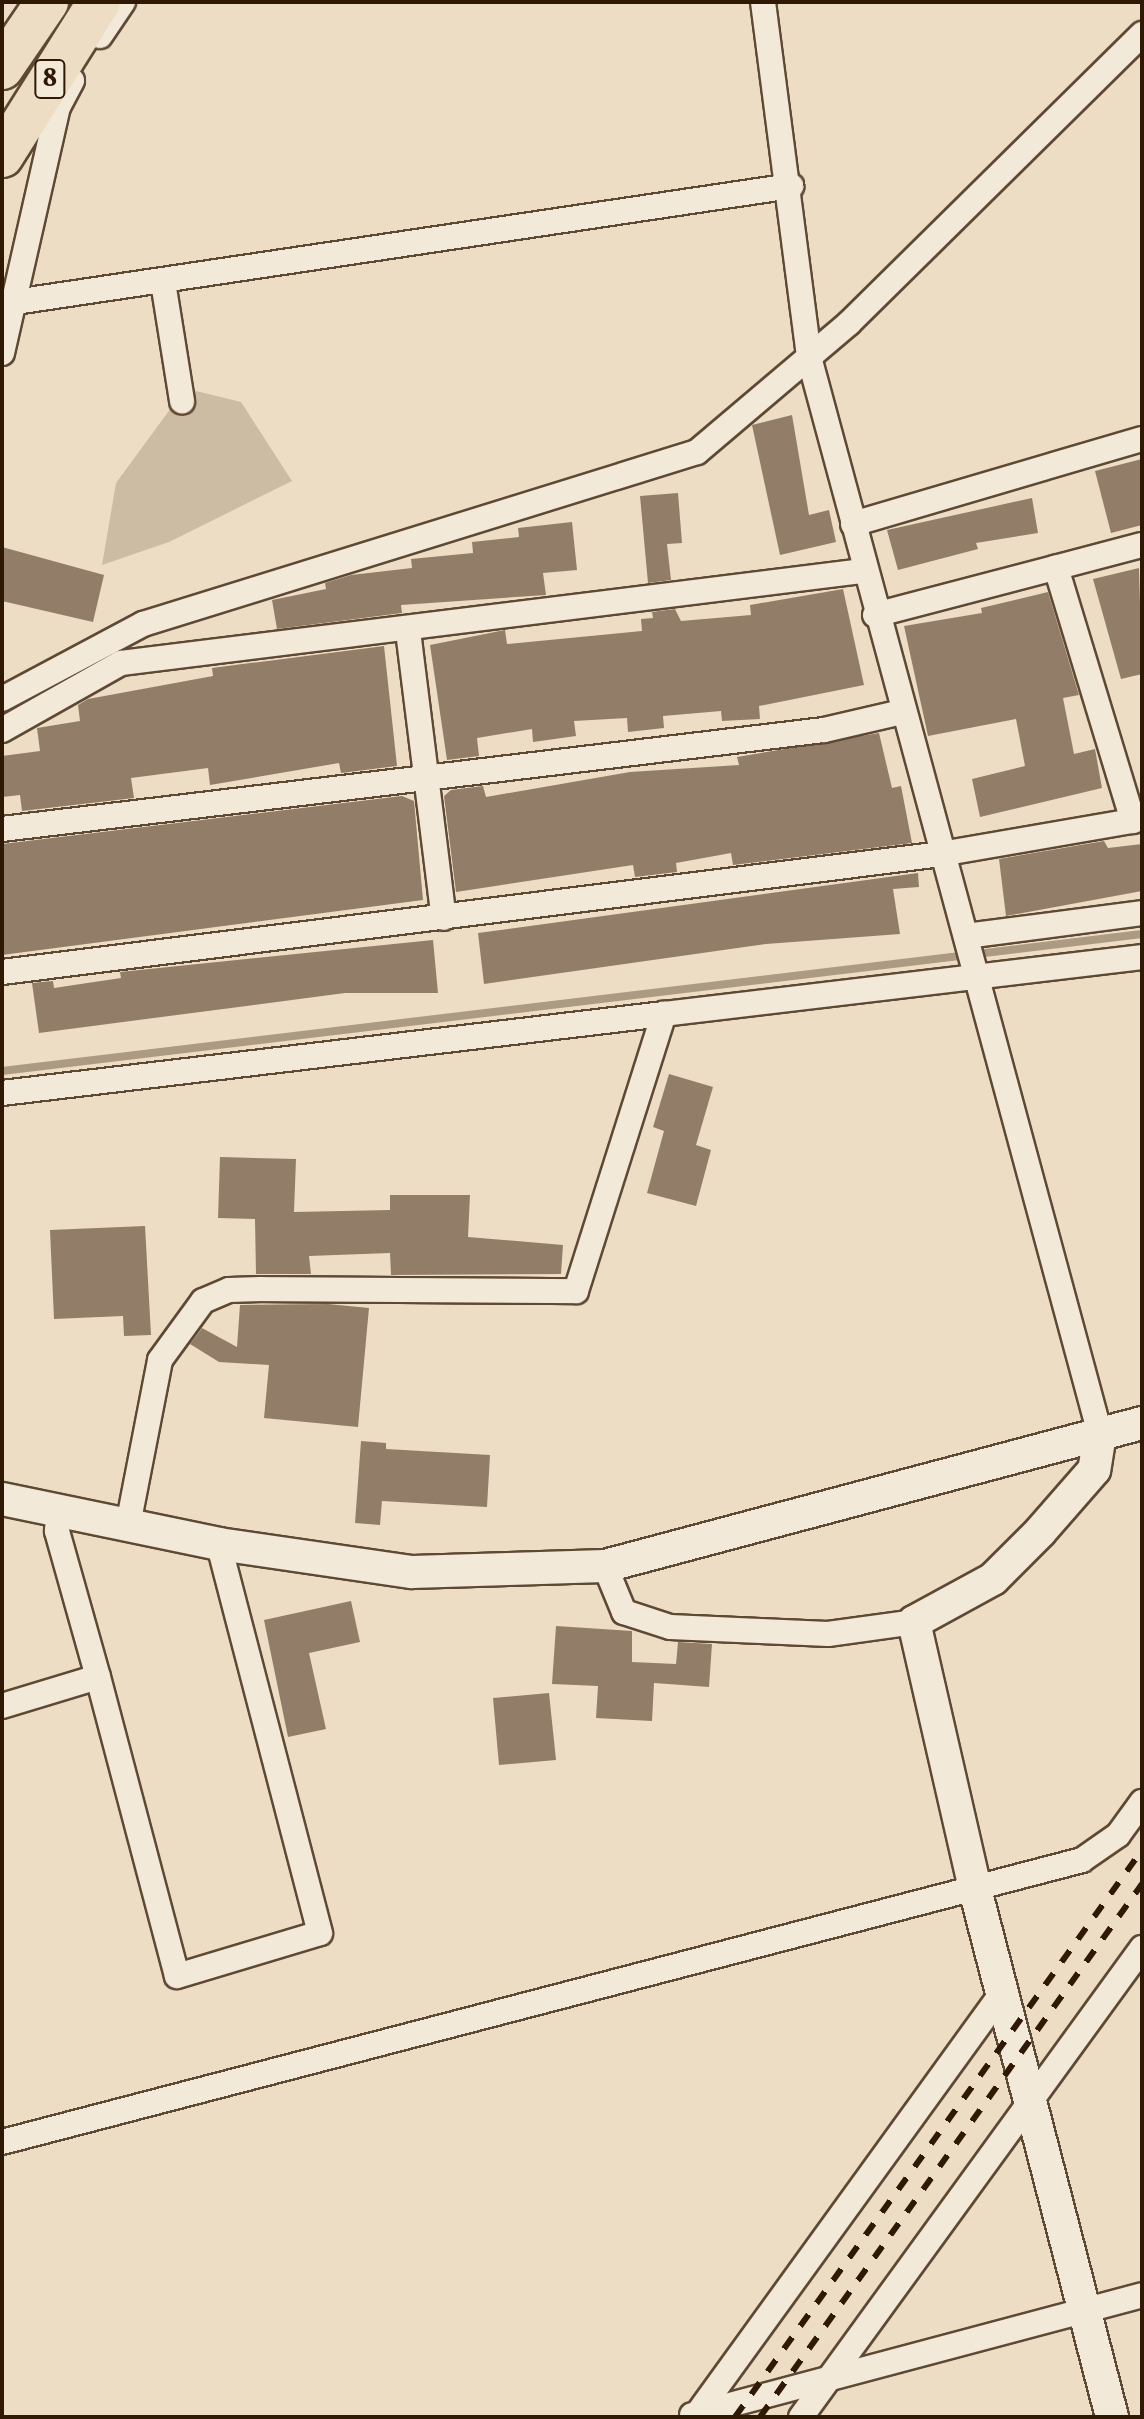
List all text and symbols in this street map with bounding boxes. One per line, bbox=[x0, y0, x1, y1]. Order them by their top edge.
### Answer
road number: 8 bbox=[34, 55, 66, 103]

